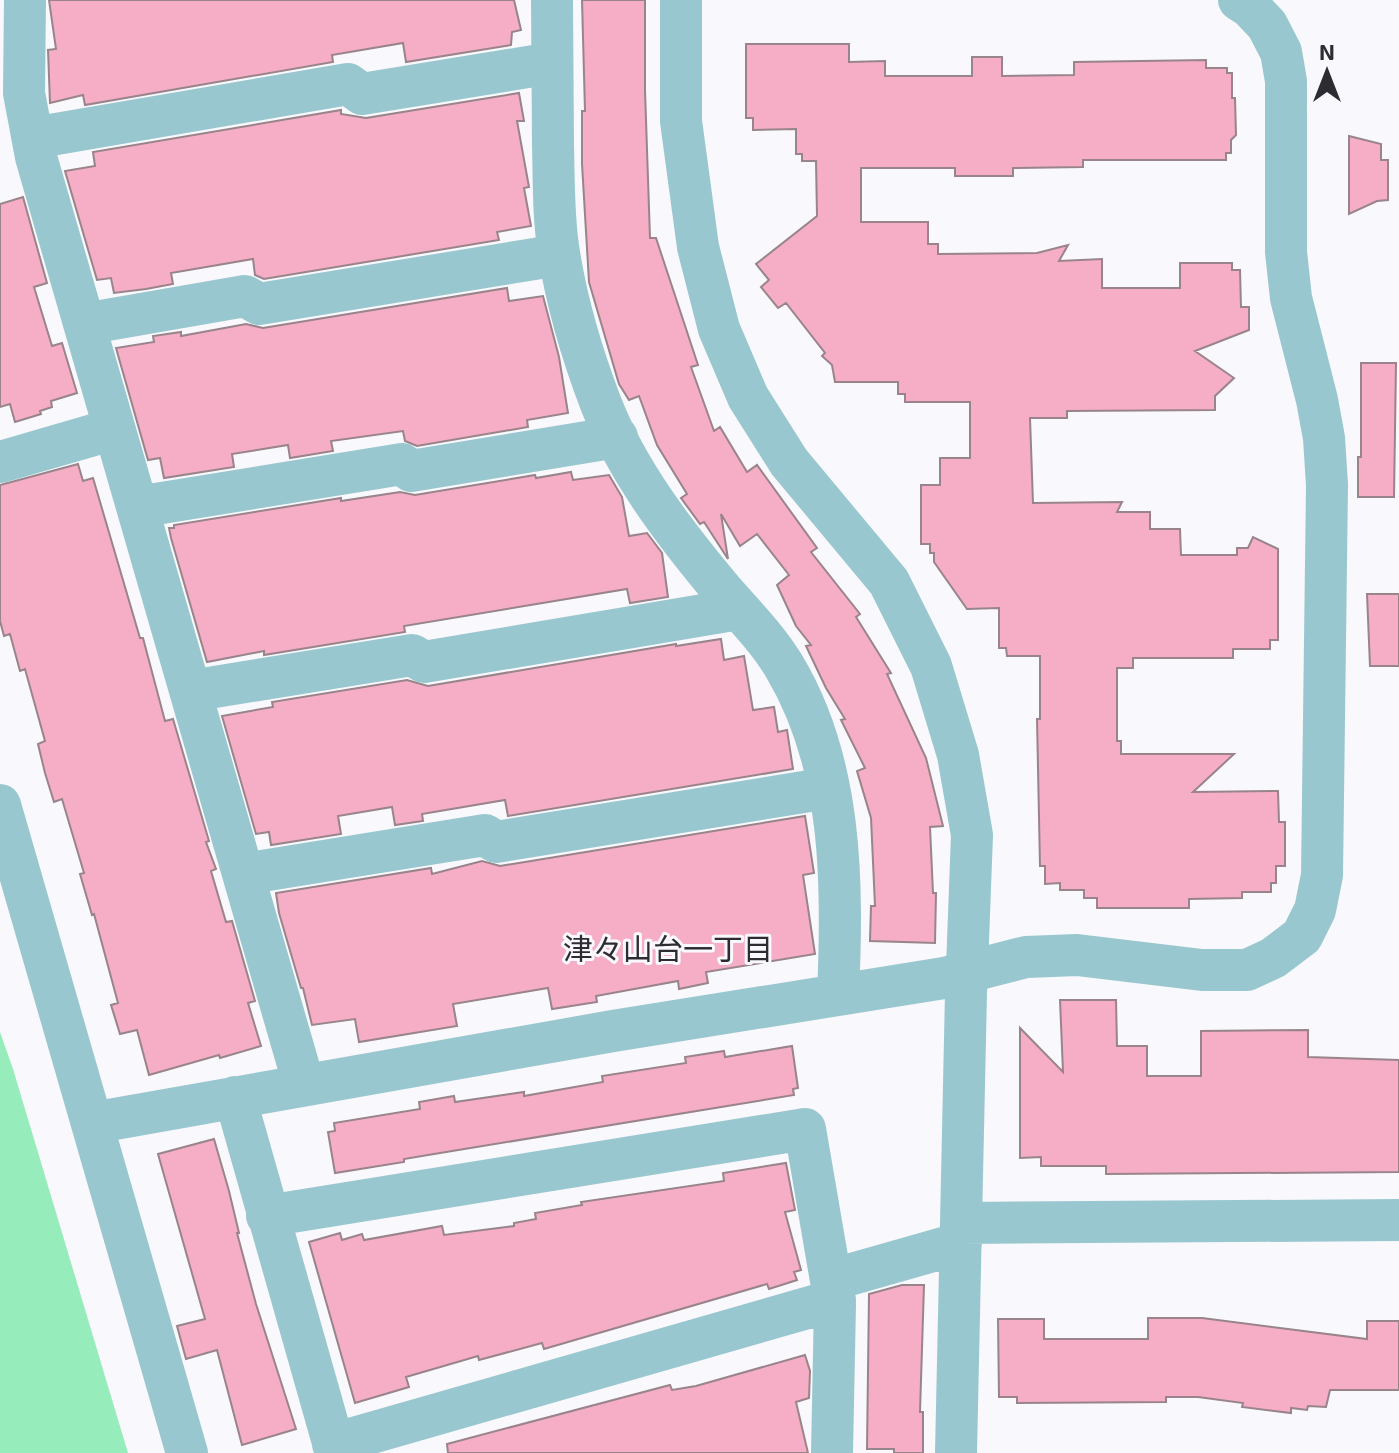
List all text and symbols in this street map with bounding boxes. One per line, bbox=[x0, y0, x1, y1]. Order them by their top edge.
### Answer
north arrow bbox=[1287, 32, 1367, 112]
text: N bbox=[1319, 38, 1335, 64]
district label: 津々山台一丁目 bbox=[563, 930, 773, 966]

